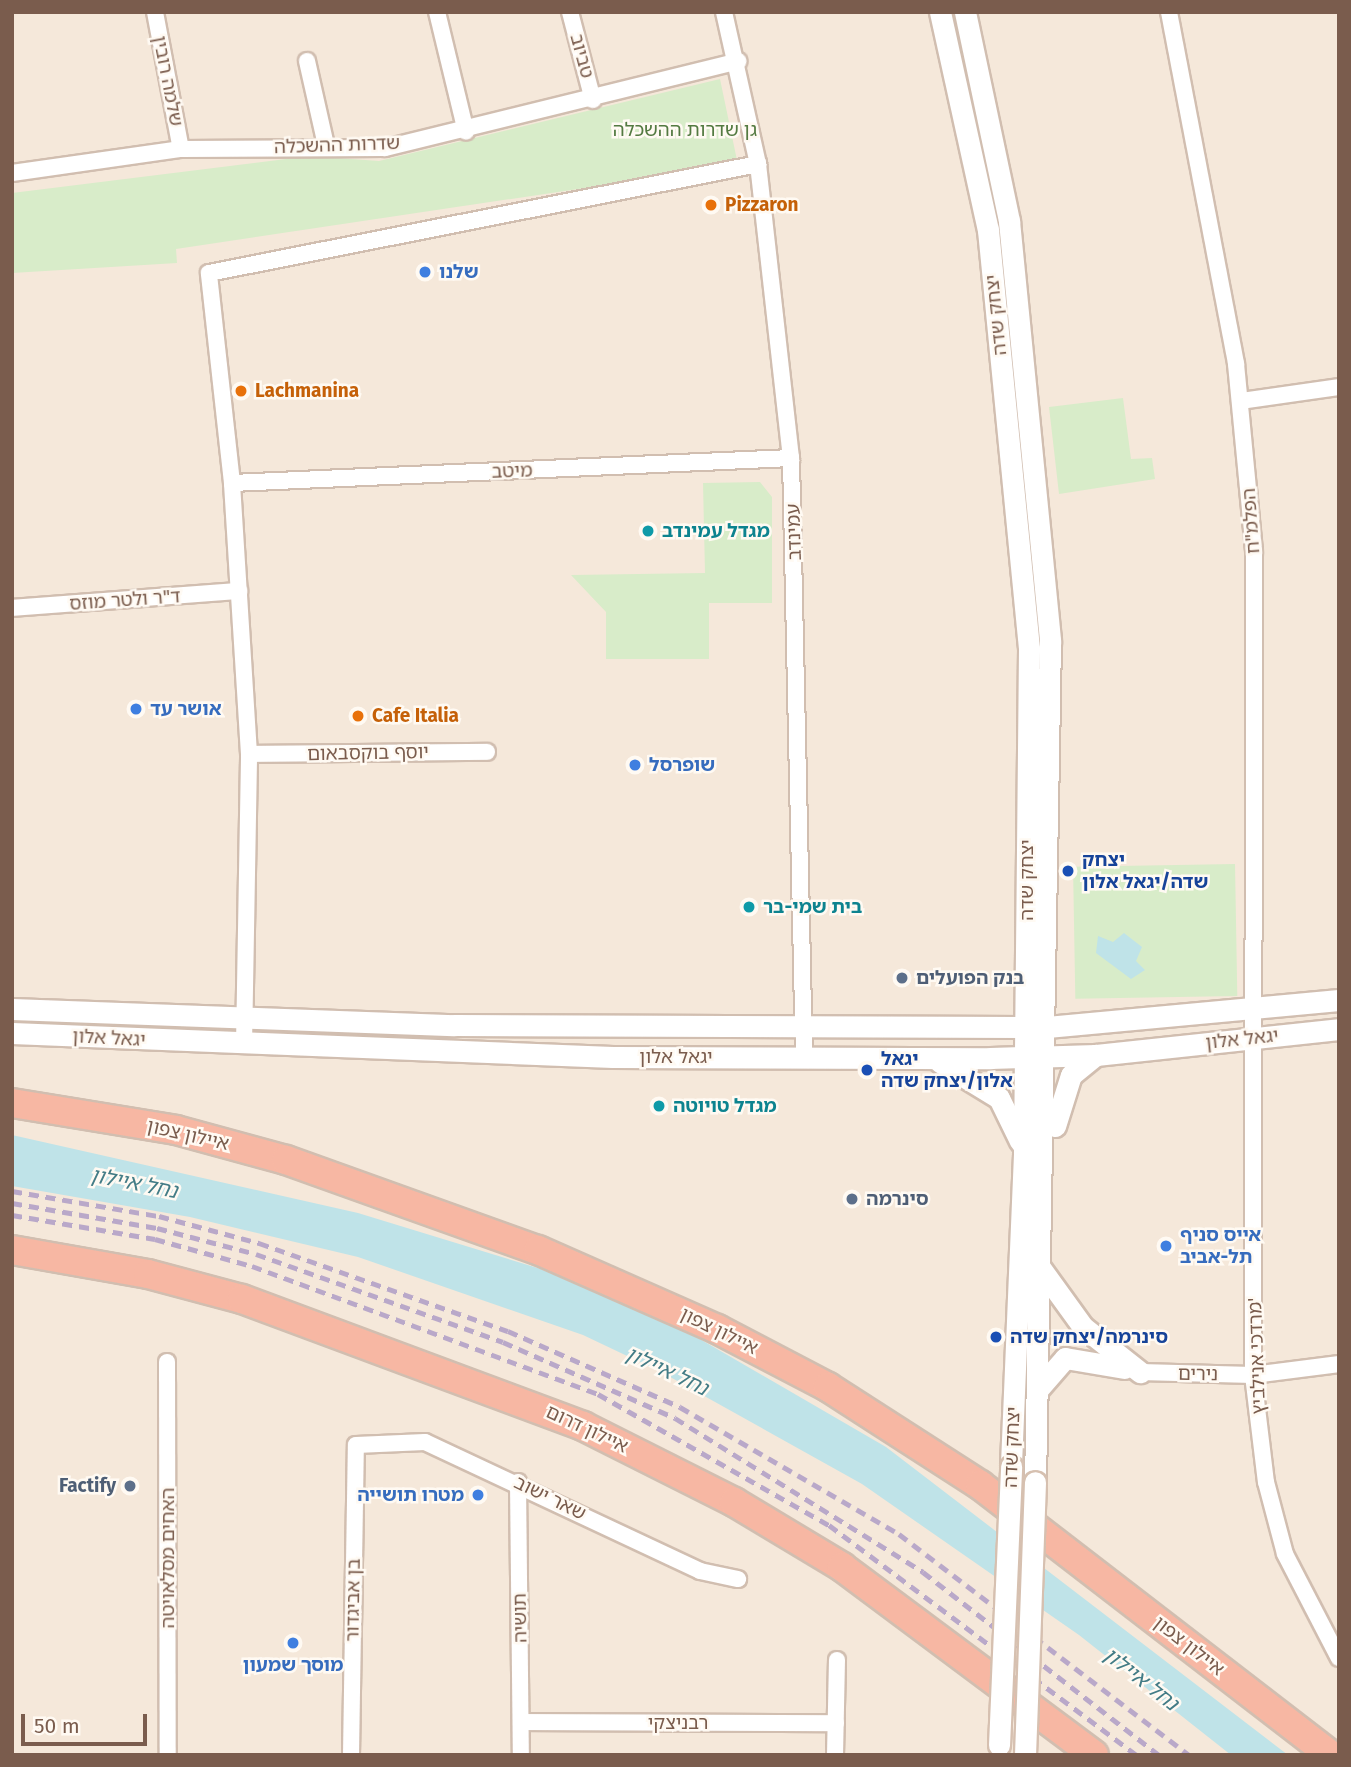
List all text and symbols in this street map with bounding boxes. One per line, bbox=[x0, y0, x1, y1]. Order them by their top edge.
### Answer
street label: טביוב bbox=[565, 31, 599, 81]
street label: שלמה רובין bbox=[148, 34, 188, 128]
park label: גן שדרות ההשכלה bbox=[613, 119, 757, 141]
street label: שדרות ההשכלה bbox=[274, 131, 400, 159]
place label: Pizzaron bbox=[725, 194, 798, 216]
marker: Pizzaron bbox=[703, 197, 719, 213]
place label: שלנו bbox=[439, 261, 479, 283]
marker: שלנו bbox=[417, 264, 433, 280]
street label: יצחק שדה bbox=[980, 273, 1012, 357]
place label: Lachmanina bbox=[255, 380, 359, 402]
marker: Lachmanina bbox=[233, 383, 249, 399]
street label: מיטב bbox=[491, 459, 533, 483]
street label: הפלמ"ח bbox=[1237, 487, 1265, 555]
street label: עמינדב bbox=[782, 503, 806, 561]
place label: מגדל עמינדב bbox=[662, 520, 770, 542]
marker: מגדל עמינדב bbox=[640, 523, 656, 539]
street label: ד"ר ולטר מוזס bbox=[69, 585, 181, 615]
place label: אושר עד bbox=[150, 698, 222, 720]
marker: אושר עד bbox=[128, 701, 144, 717]
place label: Cafe Italia bbox=[372, 705, 459, 727]
marker: Cafe Italia bbox=[350, 708, 366, 724]
street label: יוסף בוקסבאום bbox=[307, 741, 429, 765]
place label: שופרסל bbox=[649, 754, 715, 776]
marker: שופרסל bbox=[627, 757, 643, 773]
street label: יצחק שדה bbox=[1016, 839, 1038, 921]
place label: יצחק שדה/יגאל אלון bbox=[1082, 849, 1208, 893]
marker: יצחק שדה/יגאל אלון bbox=[1060, 863, 1076, 879]
place label: בית שמי-בר bbox=[763, 896, 862, 918]
marker: בית שמי-בר bbox=[741, 899, 757, 915]
place label: בנק הפועלים bbox=[916, 967, 1024, 989]
marker: בנק הפועלים bbox=[894, 970, 910, 986]
street label: יגאל אלון bbox=[1204, 1024, 1280, 1054]
street label: יגאל אלון bbox=[72, 1025, 146, 1051]
street label: יגאל אלון bbox=[639, 1046, 713, 1068]
place label: יגאל אלון/יצחק שדה bbox=[881, 1048, 1013, 1092]
marker: יגאל אלון/יצחק שדה bbox=[859, 1062, 875, 1078]
place label: מגדל טויוטה bbox=[673, 1095, 777, 1117]
marker: מגדל טויוטה bbox=[651, 1098, 667, 1114]
street label: איילון צפון bbox=[145, 1115, 231, 1155]
water label: נחל איילון bbox=[89, 1162, 179, 1204]
place label: סינרמה bbox=[866, 1188, 929, 1210]
marker: סינרמה bbox=[844, 1191, 860, 1207]
place label: אייס סניף תל-אביב bbox=[1180, 1224, 1261, 1268]
marker: אייס סניף תל-אביב bbox=[1158, 1238, 1174, 1254]
street label: מרדכי אנילביץ' bbox=[1244, 1297, 1270, 1415]
street label: איילון צפון bbox=[677, 1303, 761, 1359]
place label: סינרמה/יצחק שדה bbox=[1010, 1326, 1168, 1348]
marker: סינרמה/יצחק שדה bbox=[988, 1329, 1004, 1345]
water label: נחל איילון bbox=[622, 1341, 712, 1401]
street label: נירים bbox=[1178, 1362, 1218, 1386]
street label: איילון דרום bbox=[542, 1400, 632, 1458]
street label: יצחק שדה bbox=[999, 1406, 1025, 1488]
street label: שאר ישוב bbox=[510, 1471, 590, 1525]
place label: Factify bbox=[59, 1475, 116, 1497]
marker: Factify bbox=[122, 1478, 138, 1494]
place label: מטרו תושייה bbox=[357, 1484, 464, 1506]
marker: מטרו תושייה bbox=[470, 1487, 486, 1503]
street label: האחים מסלאויטה bbox=[157, 1488, 179, 1628]
street label: בן אביגדור bbox=[341, 1558, 365, 1642]
street label: תושיה bbox=[508, 1593, 532, 1643]
street label: איילון צפון bbox=[1149, 1611, 1229, 1681]
marker: מוסך שמעון bbox=[285, 1635, 301, 1651]
water label: נחל איילון bbox=[1099, 1642, 1183, 1716]
place label: מוסך שמעון bbox=[243, 1654, 343, 1676]
scale bar bbox=[24, 1700, 150, 1744]
street label: רבניצקי bbox=[648, 1712, 708, 1734]
text: 50 m bbox=[34, 1713, 80, 1739]

